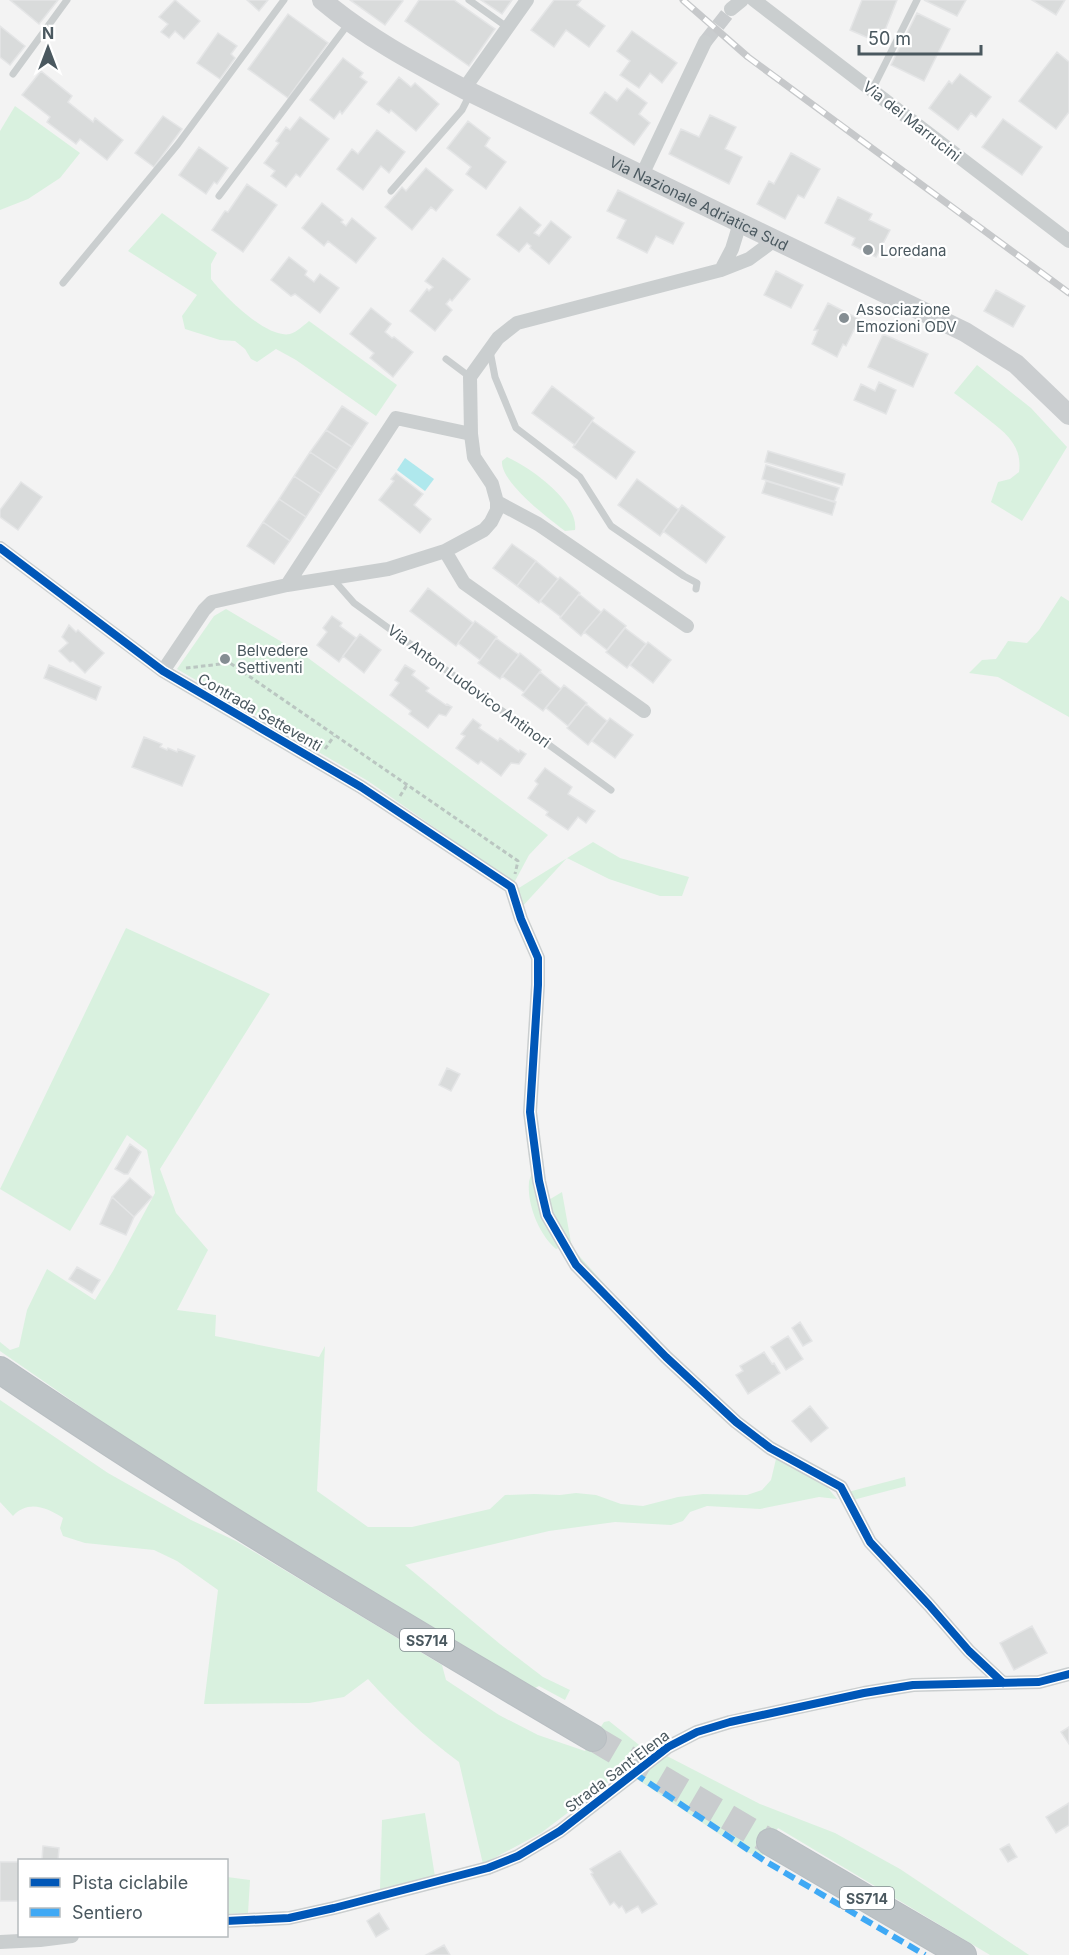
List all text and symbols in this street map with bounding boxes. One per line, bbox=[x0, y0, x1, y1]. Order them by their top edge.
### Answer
north arrow bbox=[18, 18, 78, 78]
scale bar bbox=[859, 18, 980, 56]
text: N bbox=[42, 23, 54, 43]
text: 50 m bbox=[868, 28, 911, 49]
street label: Via dei Marrucini bbox=[859, 77, 965, 165]
street label: Via Nazionale Adriatica Sud bbox=[606, 152, 791, 254]
place label: Loredana bbox=[880, 241, 947, 260]
marker: Loredana bbox=[861, 243, 875, 257]
place label: Associazione Emozioni ODV bbox=[856, 300, 957, 336]
marker: Associazione Emozioni ODV bbox=[837, 311, 851, 325]
street label: Via Anton Ludovico Antinori bbox=[384, 620, 554, 752]
place label: Belvedere Settiventi bbox=[237, 641, 308, 677]
marker: Belvedere Settiventi bbox=[218, 652, 232, 666]
street label: Contrada Setteventi bbox=[195, 669, 325, 755]
road number: SS714 bbox=[400, 1629, 454, 1651]
street label: Strada Sant'Elena bbox=[561, 1726, 673, 1816]
legend bbox=[18, 1859, 228, 1937]
text: Pista ciclabile bbox=[72, 1872, 188, 1893]
road number: SS714 bbox=[840, 1887, 894, 1909]
text: Sentiero bbox=[72, 1902, 143, 1923]

